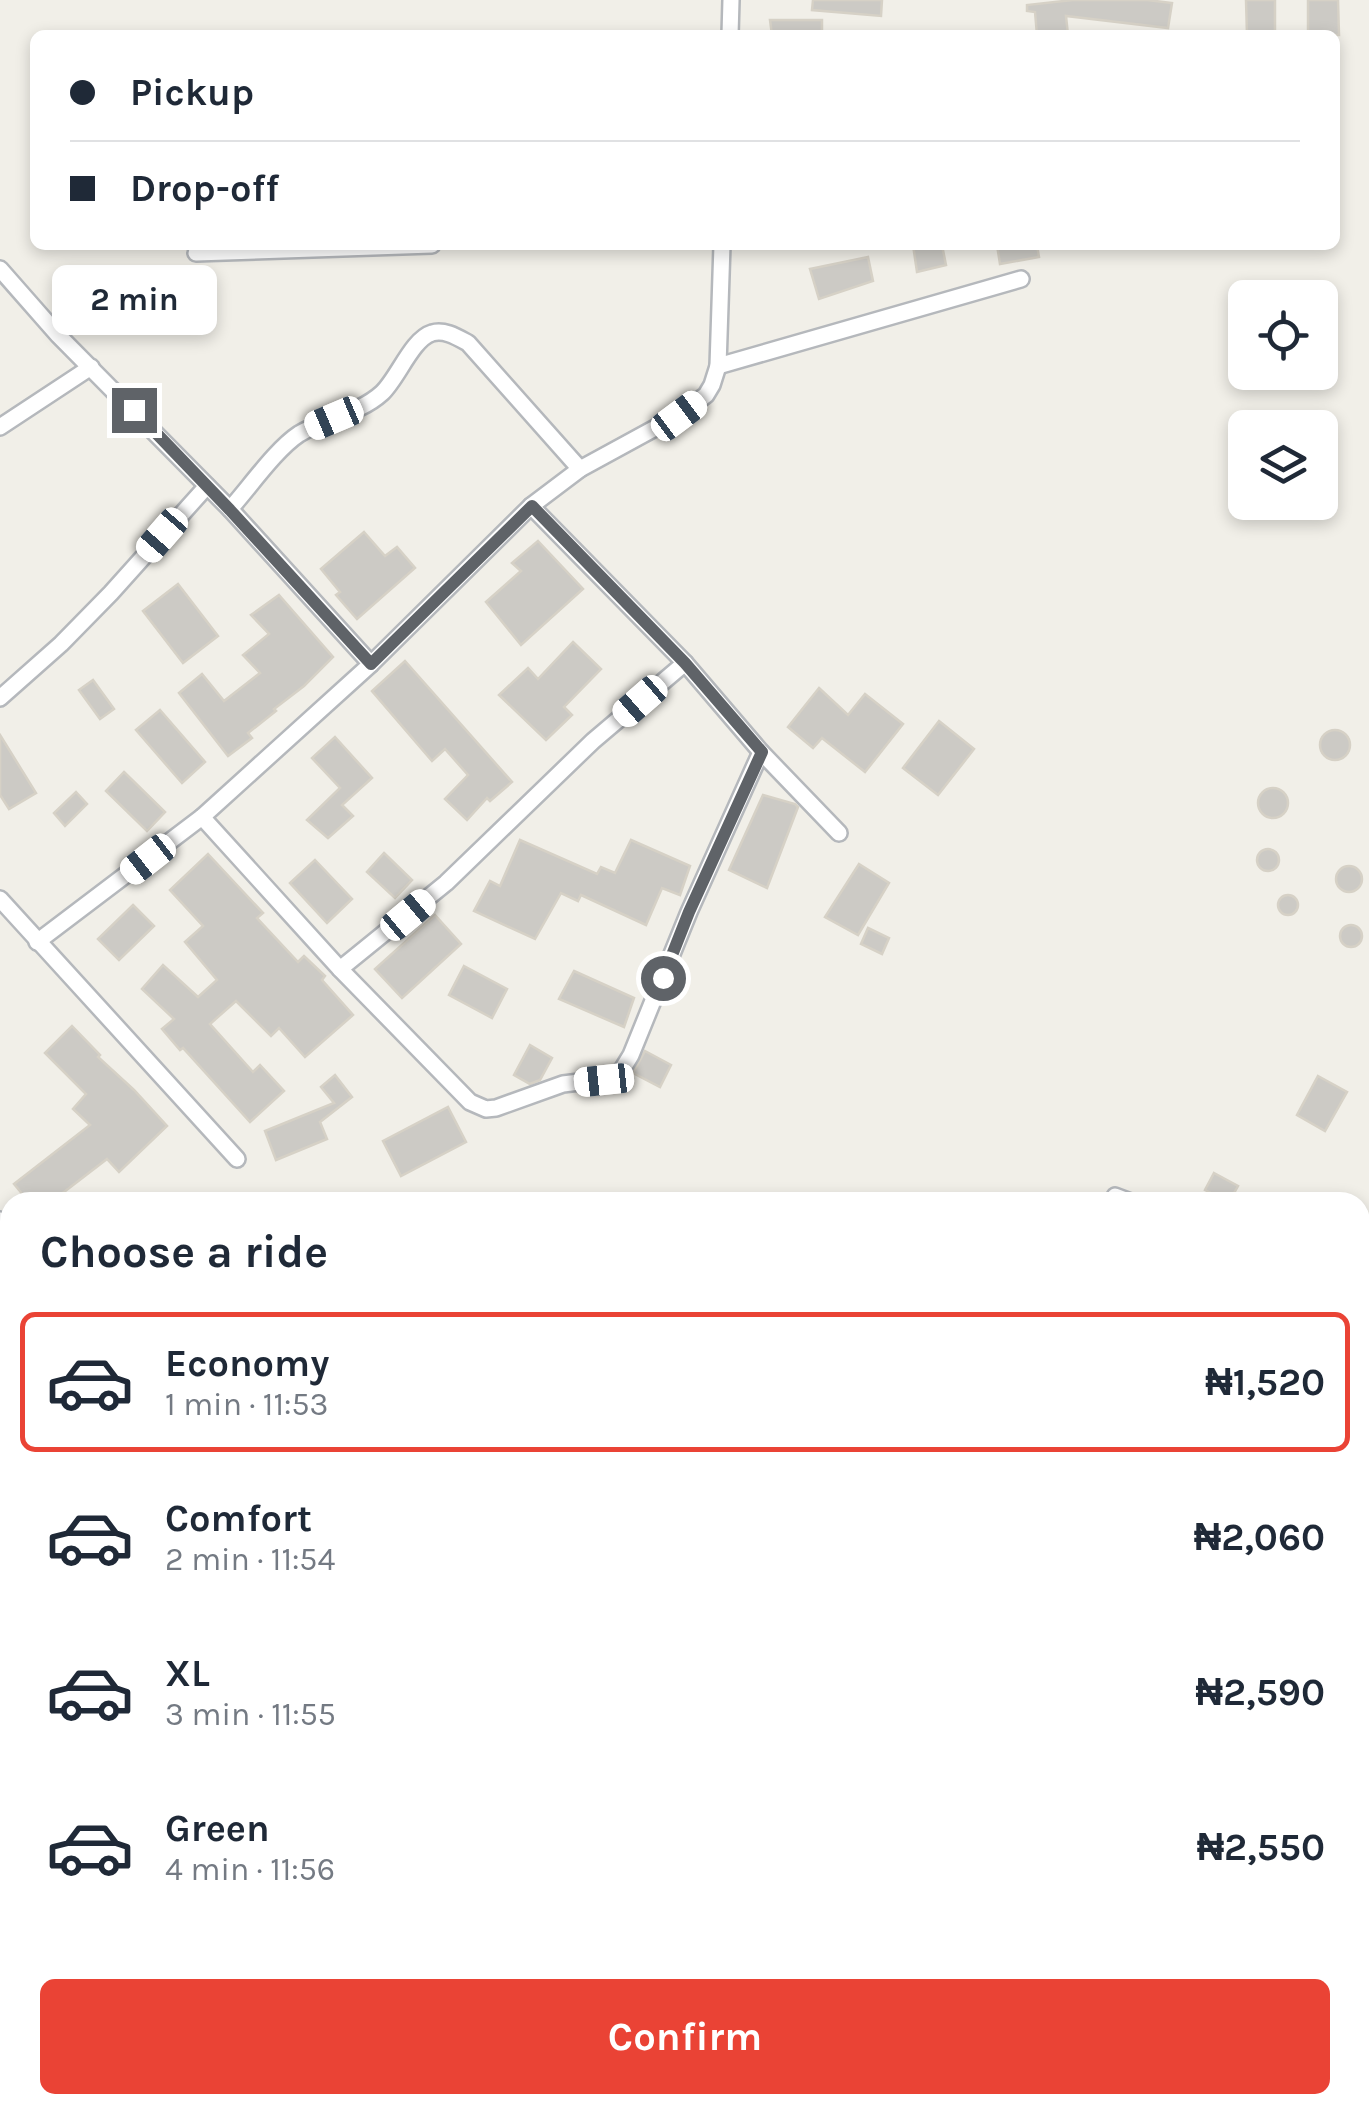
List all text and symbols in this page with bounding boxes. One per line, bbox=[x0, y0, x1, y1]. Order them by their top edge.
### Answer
text: Pickup bbox=[130, 70, 254, 115]
text: Drop-off bbox=[130, 166, 279, 211]
callout: 2 min bbox=[52, 265, 216, 335]
map controls bbox=[1228, 280, 1338, 520]
button: locate bbox=[1228, 280, 1338, 390]
text: 2 min bbox=[90, 281, 179, 318]
car bbox=[646, 386, 712, 446]
route end bbox=[112, 388, 157, 433]
car bbox=[301, 392, 367, 444]
button: layers bbox=[1228, 410, 1338, 520]
car bbox=[131, 503, 193, 567]
car bbox=[608, 670, 672, 732]
car bbox=[115, 829, 181, 889]
car bbox=[375, 884, 441, 946]
route start bbox=[641, 956, 686, 1001]
car bbox=[573, 1062, 635, 1098]
text: Choose a ride bbox=[40, 1226, 328, 1278]
icon: car bbox=[45, 1337, 135, 1427]
text: Economy bbox=[165, 1341, 329, 1386]
text: ₦1,520 bbox=[1205, 1360, 1325, 1405]
text: 1 min · 11:53 bbox=[165, 1386, 328, 1423]
icon: car bbox=[45, 1492, 135, 1582]
text: Comfort bbox=[165, 1496, 312, 1541]
text: ₦2,060 bbox=[1194, 1515, 1325, 1560]
text: 2 min · 11:54 bbox=[165, 1541, 335, 1578]
icon: car bbox=[45, 1647, 135, 1737]
text: XL bbox=[165, 1651, 210, 1696]
text: ₦2,590 bbox=[1196, 1670, 1325, 1715]
text: 3 min · 11:55 bbox=[165, 1696, 336, 1733]
icon: car bbox=[45, 1802, 135, 1892]
text: Green bbox=[165, 1806, 270, 1851]
text: ₦2,550 bbox=[1197, 1825, 1325, 1870]
text: 4 min · 11:56 bbox=[165, 1851, 335, 1888]
button: Confirm bbox=[40, 1979, 1330, 2094]

